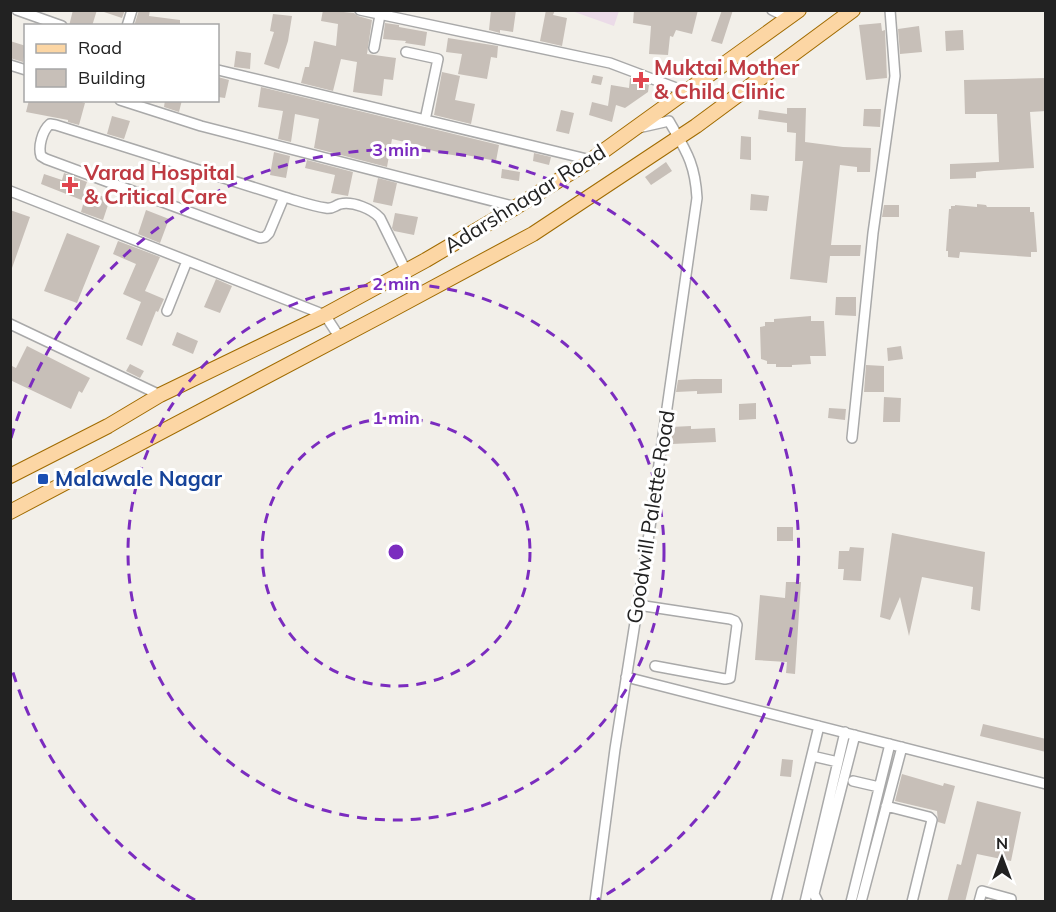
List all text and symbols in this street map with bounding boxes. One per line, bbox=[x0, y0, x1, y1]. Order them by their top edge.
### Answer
legend bbox=[24, 24, 219, 102]
text: Road bbox=[78, 36, 122, 59]
place label: Muktai Mother & Child Clinic bbox=[654, 54, 800, 104]
text: Building bbox=[78, 66, 146, 89]
marker: Muktai Mother & Child Clinic bbox=[632, 71, 650, 89]
text: 3 min bbox=[372, 138, 420, 161]
street label: Adarshnagar Road bbox=[439, 138, 610, 258]
place label: Varad Hospital & Critical Care bbox=[83, 159, 235, 209]
marker: Varad Hospital & Critical Care bbox=[61, 176, 79, 194]
text: 2 min bbox=[372, 272, 420, 295]
text: 1 min bbox=[372, 406, 420, 429]
street label: Goodwill Palette Road bbox=[620, 408, 680, 625]
place label: Malawale Nagar bbox=[55, 465, 223, 491]
marker: Malawale Nagar bbox=[36, 472, 50, 486]
centre of rings bbox=[386, 542, 406, 562]
north arrow bbox=[972, 828, 1032, 888]
text: N bbox=[996, 833, 1008, 853]

